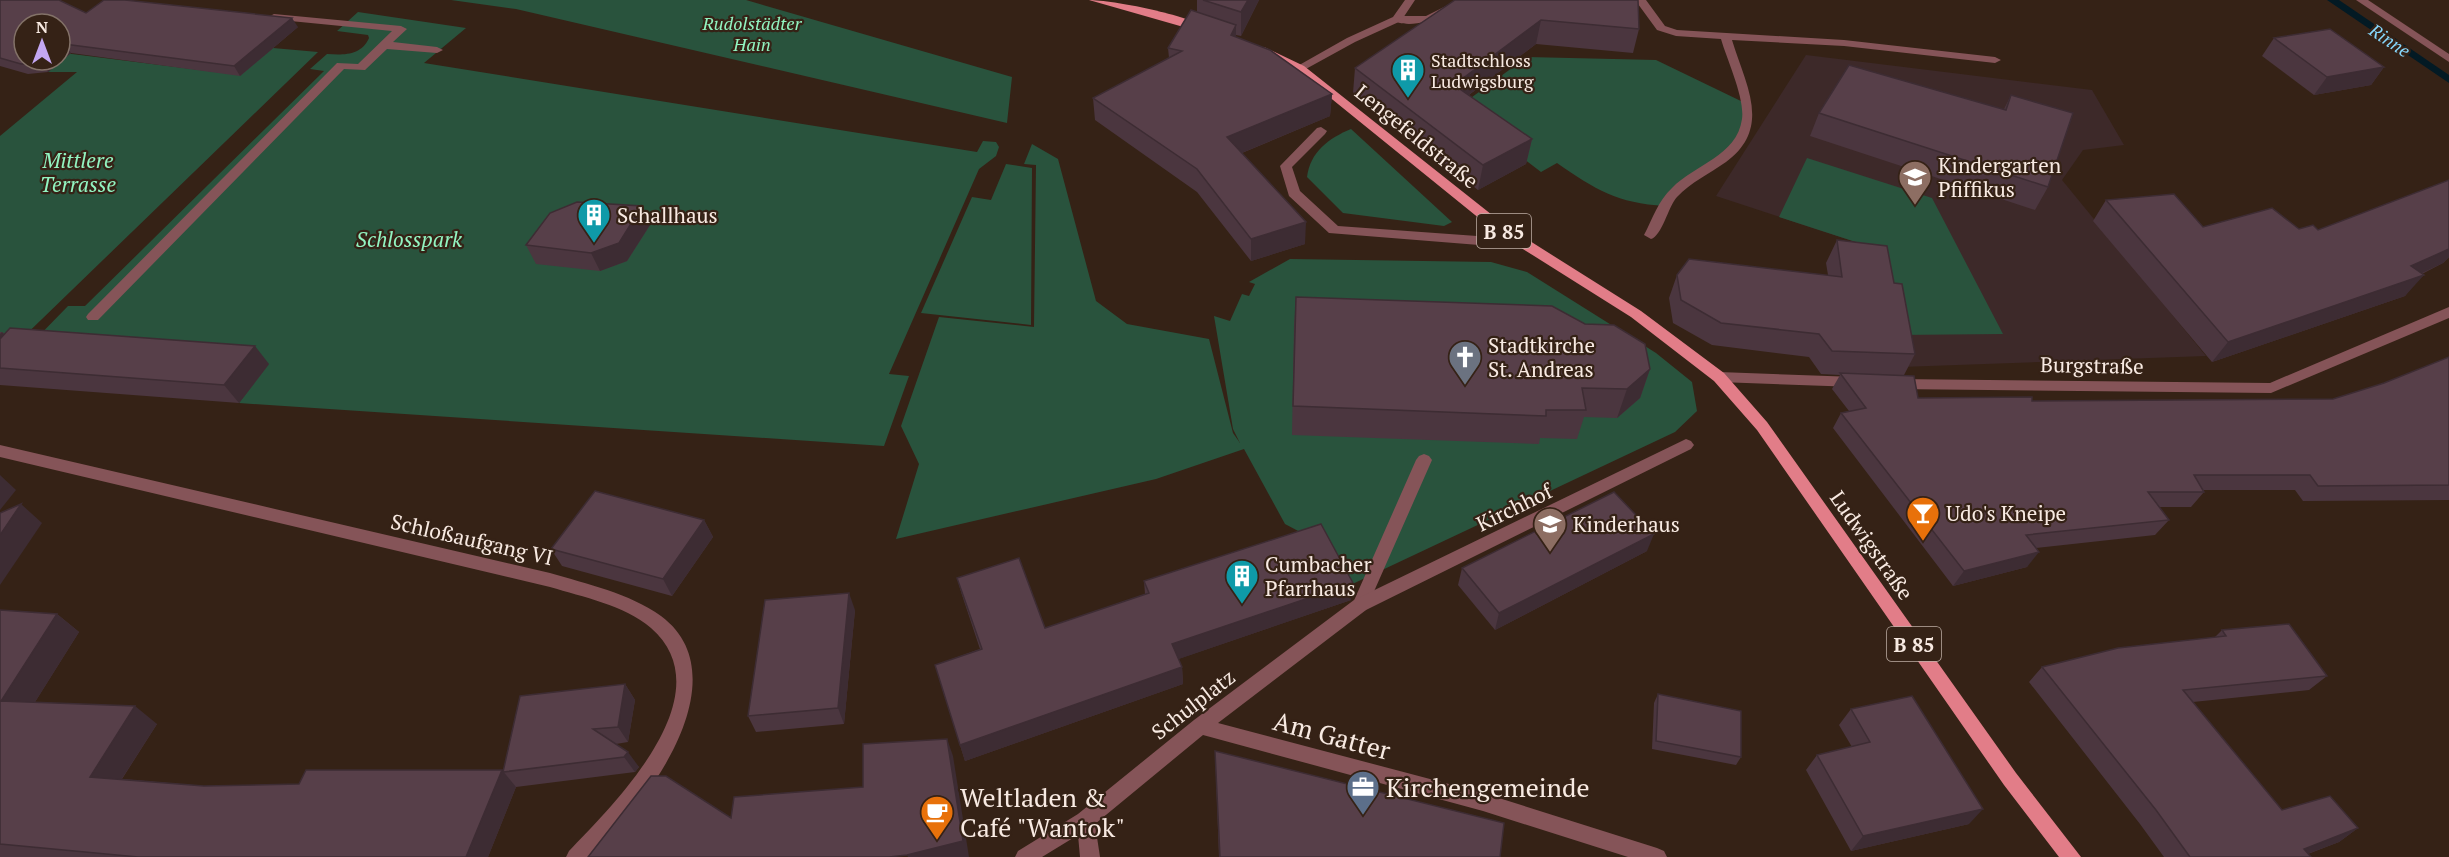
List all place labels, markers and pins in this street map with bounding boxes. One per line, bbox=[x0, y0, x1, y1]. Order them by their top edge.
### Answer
place label: Stadtschloss Ludwigsburg bbox=[1431, 48, 1534, 93]
building icon: Stadtschloss Ludwigsburg bbox=[1390, 52, 1426, 99]
place label: Kindergarten Pfiffikus bbox=[1938, 151, 2062, 203]
school or university icon: Kindergarten Pfiffikus bbox=[1897, 159, 1933, 206]
building icon: Schallhaus bbox=[576, 197, 612, 244]
place label: Schallhaus bbox=[617, 201, 718, 229]
place label: Stadtkirche St. Andreas bbox=[1488, 331, 1595, 383]
church icon: Stadtkirche St. Andreas bbox=[1447, 339, 1483, 386]
bar icon: Udo's Kneipe bbox=[1905, 495, 1941, 542]
place label: Udo's Kneipe bbox=[1946, 499, 2066, 527]
school or university icon: Kinderhaus bbox=[1532, 506, 1568, 553]
place label: Kinderhaus bbox=[1573, 510, 1680, 538]
place label: Cumbacher Pfarrhaus bbox=[1265, 550, 1372, 602]
building icon: Cumbacher Pfarrhaus bbox=[1224, 558, 1260, 605]
office icon: Kirchengemeinde bbox=[1345, 769, 1381, 816]
place label: Kirchengemeinde bbox=[1386, 770, 1590, 804]
place label: Weltladen & Café "Wantok" bbox=[960, 780, 1125, 844]
cafe icon: Weltladen & Café "Wantok" bbox=[919, 794, 955, 841]

